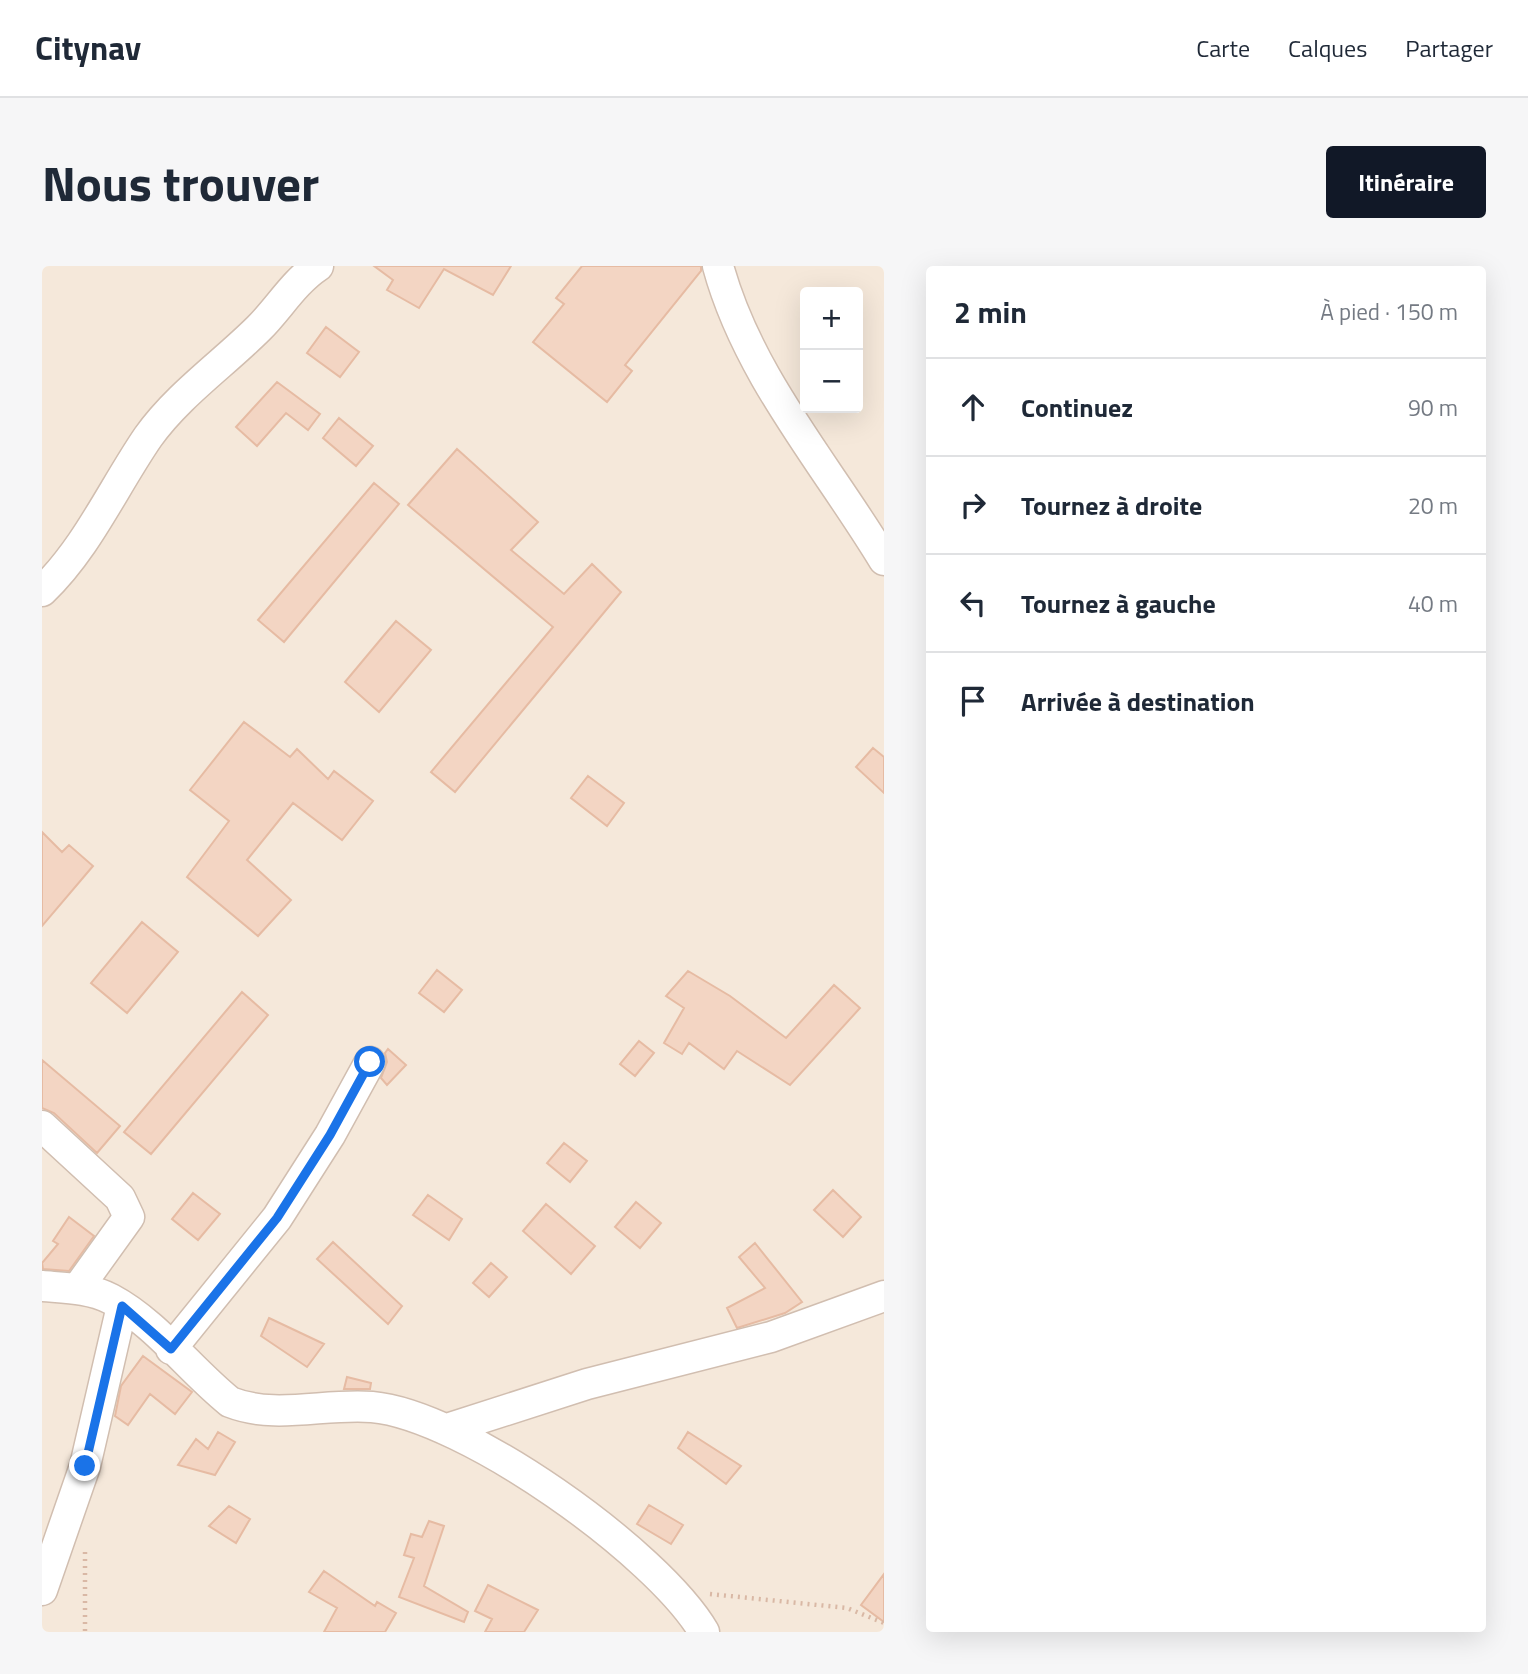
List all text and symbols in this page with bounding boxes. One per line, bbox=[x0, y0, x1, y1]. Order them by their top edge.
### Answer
text: Citynav bbox=[35, 23, 141, 73]
text: Carte bbox=[1196, 30, 1250, 66]
text: Calques bbox=[1288, 30, 1367, 66]
text: Partager bbox=[1405, 30, 1493, 66]
text: Nous trouver bbox=[42, 145, 319, 220]
button: Itinéraire bbox=[1326, 146, 1486, 218]
map controls bbox=[800, 287, 863, 413]
button: + bbox=[800, 287, 863, 350]
text: 2 min bbox=[954, 289, 1027, 335]
text: À pied · 150 m bbox=[1320, 294, 1458, 329]
button: − bbox=[800, 350, 863, 413]
icon: ahead bbox=[954, 388, 992, 426]
text: Continuez bbox=[1021, 388, 1133, 427]
text: 90 m bbox=[1408, 390, 1458, 425]
icon: right bbox=[954, 486, 992, 524]
text: Tournez à droite bbox=[1021, 486, 1202, 525]
text: 20 m bbox=[1408, 488, 1458, 523]
icon: left bbox=[954, 584, 992, 622]
text: Tournez à gauche bbox=[1021, 584, 1216, 623]
text: 40 m bbox=[1408, 586, 1458, 621]
icon: arrive bbox=[954, 682, 992, 720]
text: Arrivée à destination bbox=[1021, 682, 1255, 721]
route start bbox=[354, 1046, 385, 1077]
route end bbox=[69, 1450, 100, 1481]

